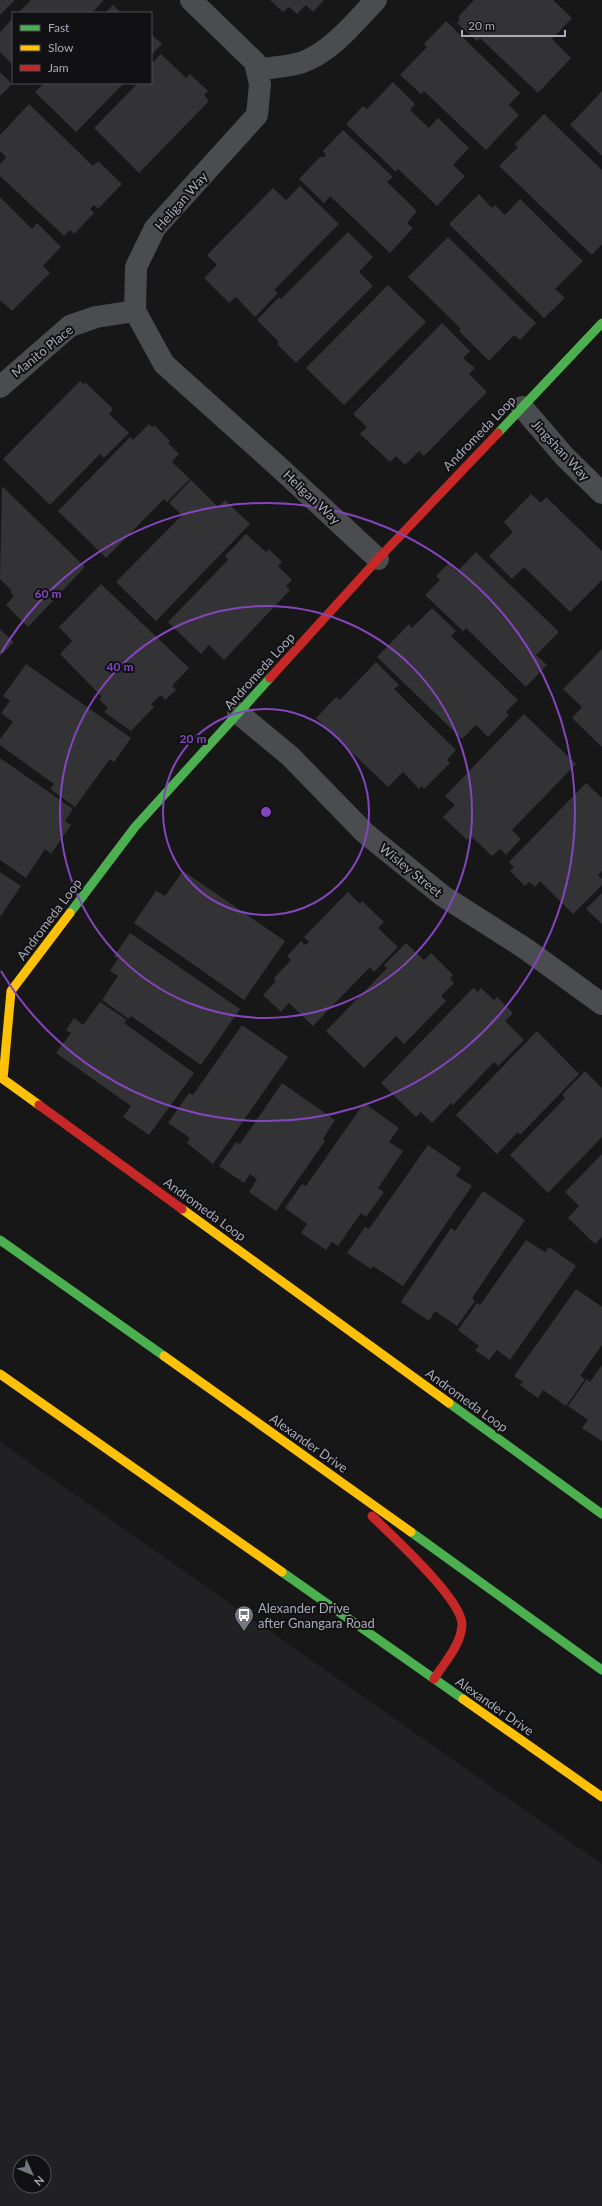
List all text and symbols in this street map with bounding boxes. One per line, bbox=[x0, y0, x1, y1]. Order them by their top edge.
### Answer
legend bbox=[12, 12, 152, 84]
scale bar bbox=[462, 12, 565, 38]
text: 20 m bbox=[468, 18, 495, 33]
text: Fast bbox=[48, 20, 70, 35]
text: Slow bbox=[48, 40, 74, 55]
text: Jam bbox=[48, 60, 69, 75]
street label: Heligan Way bbox=[151, 168, 211, 233]
street label: Manito Place bbox=[8, 321, 76, 381]
street label: Andromeda Loop bbox=[439, 392, 519, 474]
street label: Jingshan Way bbox=[529, 416, 594, 484]
street label: Heligan Way bbox=[280, 467, 344, 528]
text: 60 m bbox=[35, 586, 61, 601]
street label: Andromeda Loop bbox=[220, 629, 298, 713]
text: 40 m bbox=[107, 659, 133, 674]
text: 20 m bbox=[180, 731, 206, 746]
centre of rings bbox=[259, 805, 273, 819]
street label: Wisley Street bbox=[376, 840, 446, 900]
street label: Andromeda Loop bbox=[13, 875, 85, 963]
street label: Andromeda Loop bbox=[161, 1174, 249, 1244]
street label: Andromeda Loop bbox=[423, 1365, 511, 1435]
street label: Alexander Drive bbox=[267, 1410, 351, 1476]
place label: Alexander Drive after Gnangara Road bbox=[258, 1600, 375, 1631]
bus stop icon: Alexander Drive after Gnangara Road bbox=[233, 1604, 255, 1632]
street label: Alexander Drive bbox=[453, 1673, 537, 1739]
north arrow bbox=[12, 2154, 52, 2194]
text: N bbox=[32, 2174, 47, 2189]

